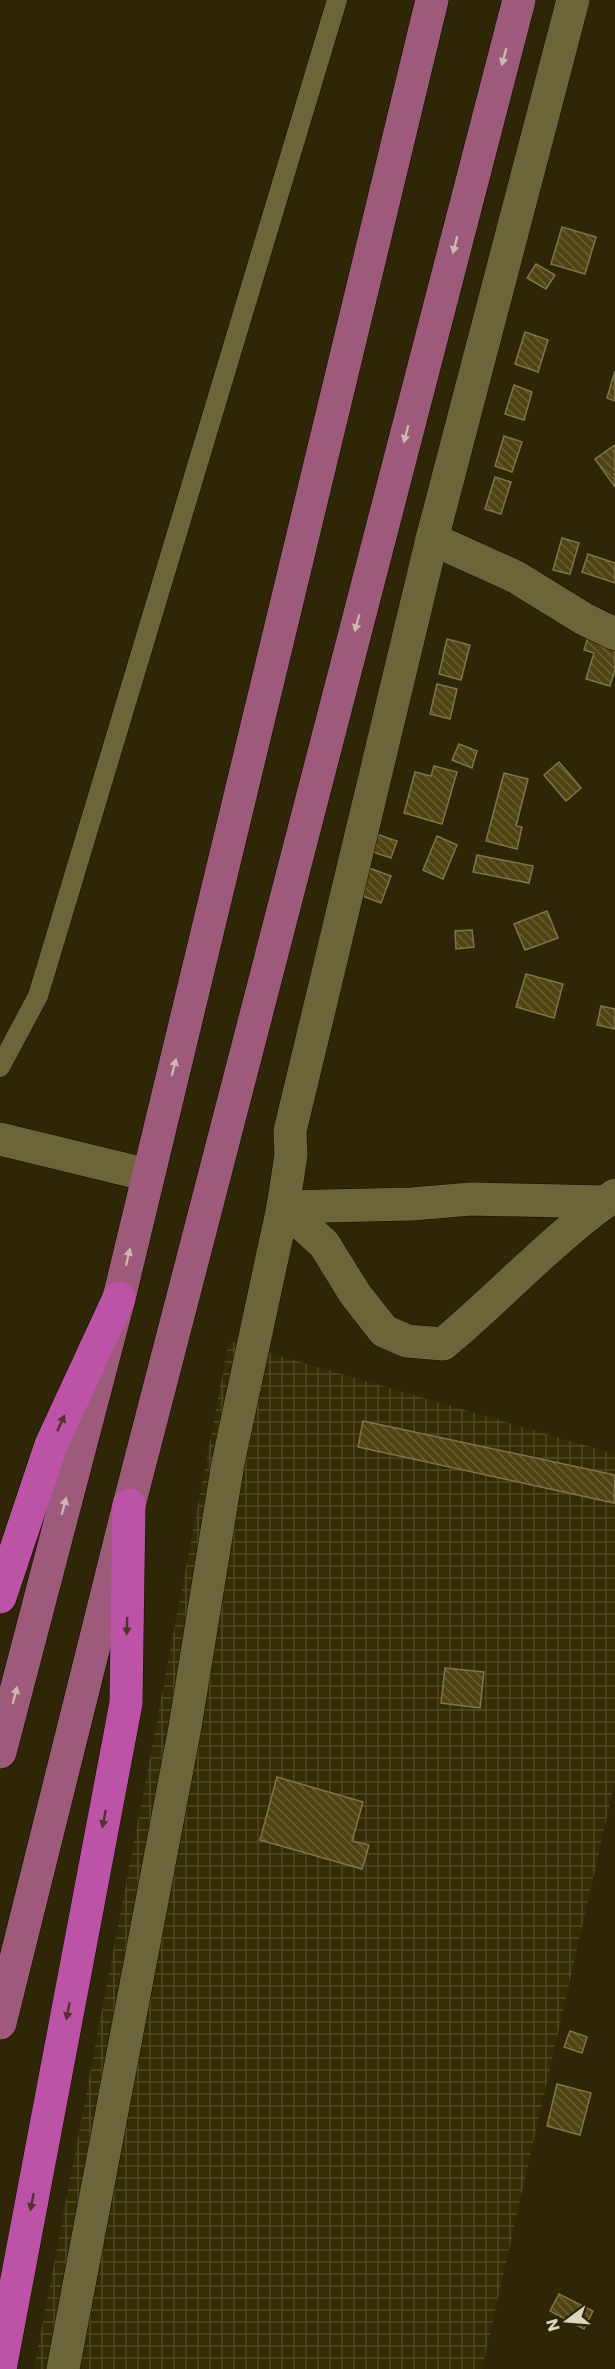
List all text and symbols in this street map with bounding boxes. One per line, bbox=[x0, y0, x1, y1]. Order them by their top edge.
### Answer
one-way arrow bbox=[499, 48, 508, 66]
one-way arrow bbox=[450, 237, 459, 255]
one-way arrow bbox=[401, 425, 411, 443]
one-way arrow bbox=[352, 614, 362, 632]
one-way arrow bbox=[170, 1058, 180, 1076]
one-way arrow bbox=[124, 1247, 134, 1266]
one-way arrow bbox=[56, 1413, 66, 1431]
one-way arrow bbox=[60, 1497, 69, 1515]
one-way arrow bbox=[123, 1617, 132, 1636]
one-way arrow bbox=[10, 1686, 20, 1704]
one-way arrow bbox=[99, 1810, 108, 1829]
one-way arrow bbox=[63, 2002, 72, 2021]
one-way arrow bbox=[27, 2193, 36, 2212]
north arrow bbox=[537, 2291, 597, 2351]
text: N bbox=[540, 2316, 566, 2334]

